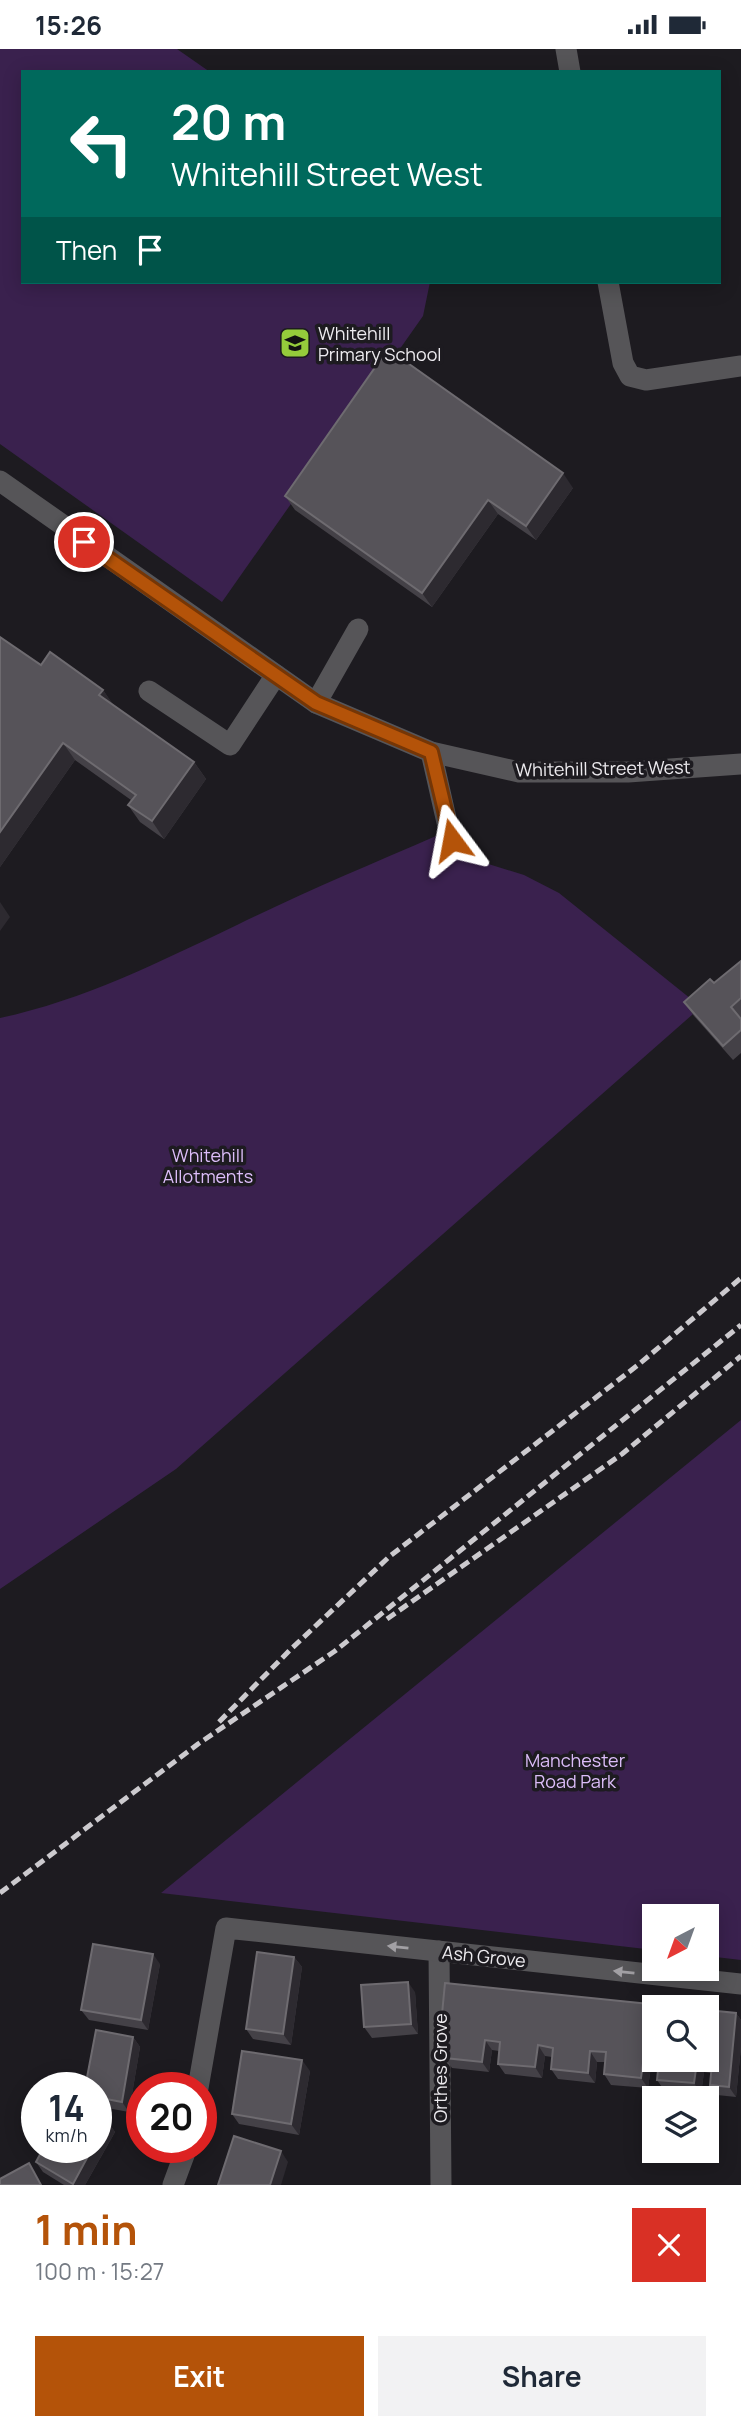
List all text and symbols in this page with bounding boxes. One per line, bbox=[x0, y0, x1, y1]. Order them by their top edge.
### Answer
text: 15:26 bbox=[35, 7, 102, 43]
text: 20 m bbox=[171, 88, 286, 155]
icon: left bbox=[56, 98, 147, 189]
text: Whitehill Street West bbox=[171, 152, 483, 196]
icon: arrive bbox=[131, 231, 169, 269]
text: Then bbox=[56, 232, 117, 268]
place label: Whitehill Primary School bbox=[318, 321, 442, 366]
school or university icon: Whitehill Primary School bbox=[278, 326, 312, 360]
pin bbox=[54, 512, 114, 572]
icon: arrive bbox=[65, 523, 103, 561]
street label: Whitehill Street West bbox=[515, 754, 691, 782]
position arrow bbox=[415, 803, 489, 877]
park label: Whitehill Allotments bbox=[163, 1143, 253, 1188]
park label: Manchester Road Park bbox=[525, 1748, 626, 1793]
north arrow bbox=[642, 1904, 719, 1981]
map controls bbox=[642, 1904, 719, 2163]
street label: Ash Grove bbox=[441, 1940, 527, 1972]
one-way arrow bbox=[387, 1941, 409, 1952]
one-way arrow bbox=[613, 1966, 635, 1977]
button: search bbox=[642, 1995, 719, 2072]
street label: Orthes Grove bbox=[428, 2013, 452, 2123]
speed limit sign: 20 bbox=[126, 2072, 217, 2163]
text: 14 bbox=[48, 2084, 85, 2132]
button: layers bbox=[642, 2086, 719, 2163]
text: km/h bbox=[46, 2123, 87, 2147]
text: 1 min bbox=[35, 2200, 138, 2258]
button: close bbox=[632, 2208, 706, 2282]
text: 100 m · 15:27 bbox=[35, 2255, 164, 2287]
button: Exit bbox=[35, 2336, 364, 2416]
button: Share bbox=[378, 2336, 706, 2416]

